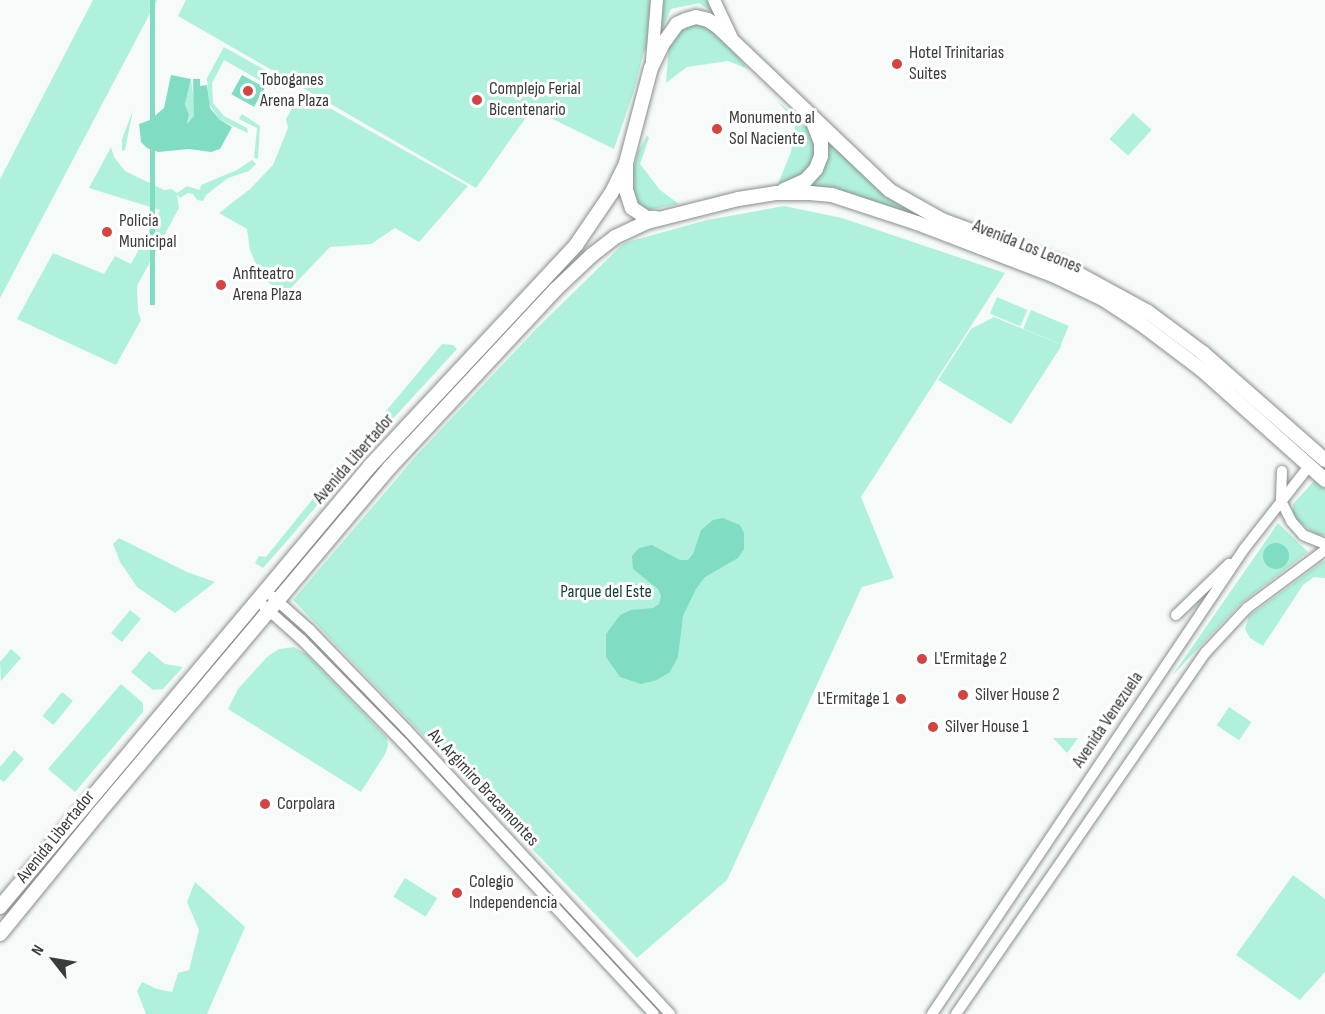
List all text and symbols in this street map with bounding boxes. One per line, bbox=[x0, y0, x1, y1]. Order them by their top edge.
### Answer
place label: Hotel Trinitarias Suites bbox=[909, 43, 1004, 86]
marker: Hotel Trinitarias Suites bbox=[890, 57, 904, 71]
place label: Toboganes Arena Plaza bbox=[260, 70, 329, 112]
place label: Complejo Ferial Bicentenario bbox=[489, 79, 581, 122]
marker: Toboganes Arena Plaza bbox=[241, 84, 255, 98]
marker: Complejo Ferial Bicentenario bbox=[470, 93, 484, 107]
place label: Monumento al Sol Naciente bbox=[729, 108, 815, 150]
marker: Monumento al Sol Naciente bbox=[710, 122, 724, 136]
place label: Policia Municipal bbox=[119, 211, 177, 254]
street label: Avenida Los Leones bbox=[969, 215, 1085, 279]
marker: Policia Municipal bbox=[100, 225, 114, 239]
place label: Anfiteatro Arena Plaza bbox=[233, 264, 302, 306]
marker: Anfiteatro Arena Plaza bbox=[214, 278, 228, 292]
street label: Avenida Libertador bbox=[309, 409, 399, 509]
park label: Parque del Este bbox=[560, 581, 652, 603]
place label: L'Ermitage 2 bbox=[934, 648, 1007, 670]
marker: L'Ermitage 2 bbox=[915, 652, 929, 666]
street label: Avenida Venezuela bbox=[1068, 668, 1148, 772]
place label: Silver House 2 bbox=[975, 684, 1060, 706]
place label: L'Ermitage 1 bbox=[817, 688, 889, 710]
marker: Silver House 2 bbox=[956, 688, 970, 702]
marker: L'Ermitage 1 bbox=[894, 692, 908, 706]
place label: Silver House 1 bbox=[945, 716, 1028, 738]
marker: Silver House 1 bbox=[926, 720, 940, 734]
street label: Av. Argimiro Bracamontes bbox=[423, 725, 543, 851]
street label: Avenida Libertador bbox=[12, 787, 100, 887]
place label: Corpolara bbox=[277, 793, 335, 815]
marker: Corpolara bbox=[258, 797, 272, 811]
place label: Colegio Independencia bbox=[469, 872, 557, 914]
marker: Colegio Independencia bbox=[450, 886, 464, 900]
north arrow bbox=[24, 930, 84, 990]
text: N bbox=[28, 942, 48, 959]

